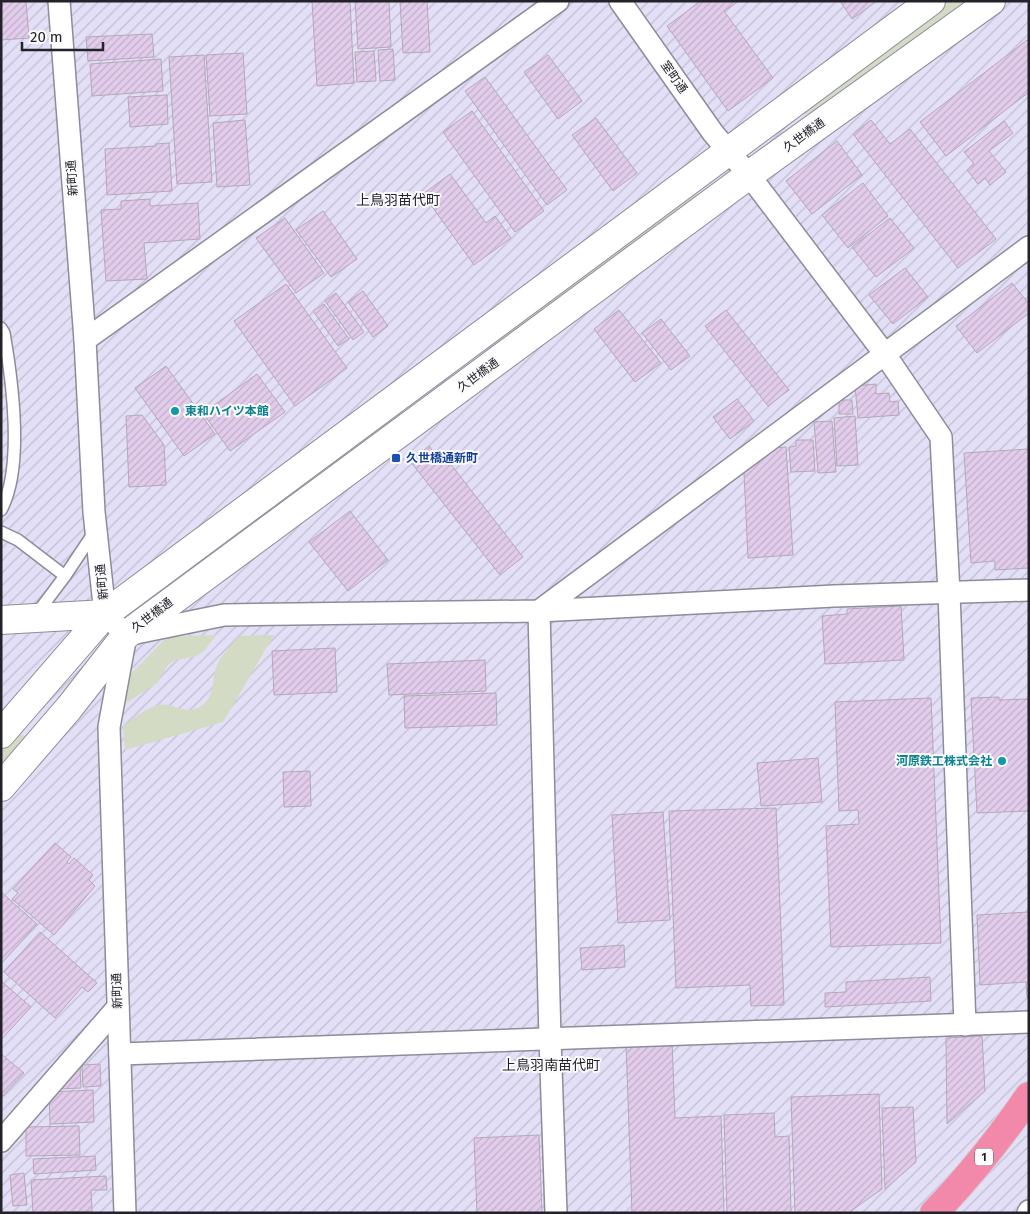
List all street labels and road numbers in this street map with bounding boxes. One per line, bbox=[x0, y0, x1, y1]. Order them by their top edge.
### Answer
street label: 室町通 bbox=[658, 58, 690, 96]
street label: 久世橋通 bbox=[780, 115, 828, 155]
street label: 新町通 bbox=[64, 160, 80, 196]
street label: 久世橋通 bbox=[454, 355, 502, 395]
street label: 新町通 bbox=[93, 563, 111, 601]
street label: 久世橋通 bbox=[129, 595, 175, 635]
street label: 新町通 bbox=[109, 973, 125, 1009]
road number: 1 bbox=[975, 1148, 993, 1166]

